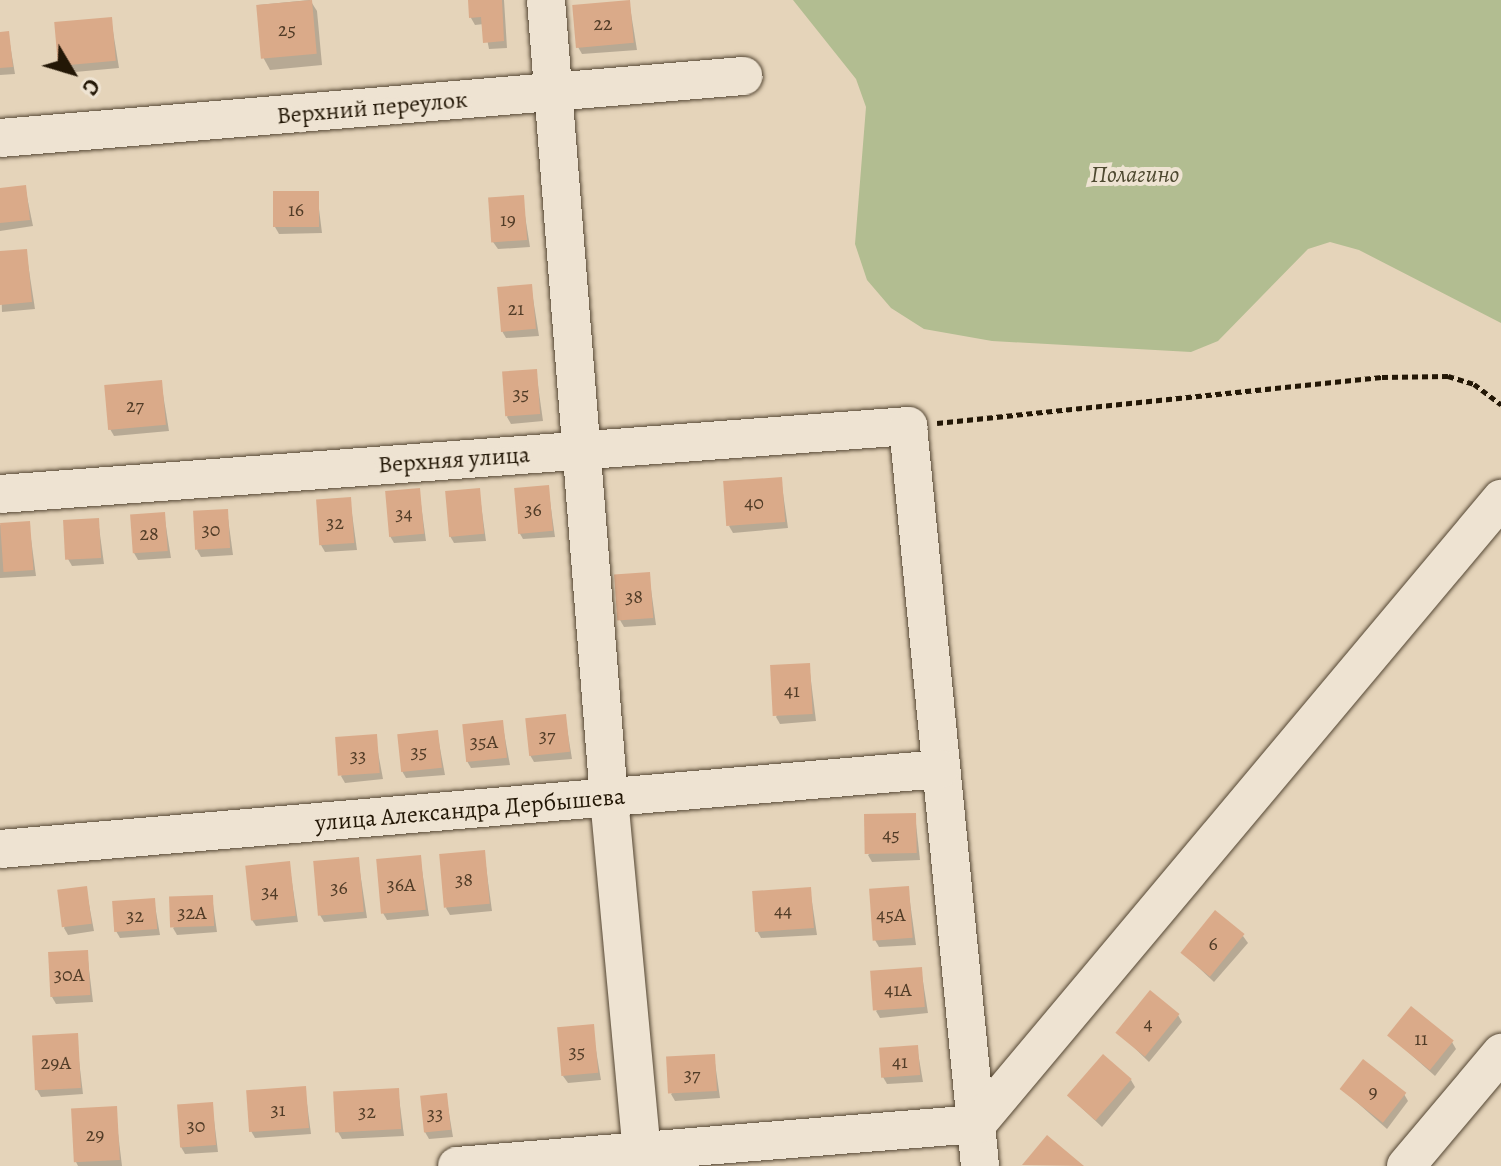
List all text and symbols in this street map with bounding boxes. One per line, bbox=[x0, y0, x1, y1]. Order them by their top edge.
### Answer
house number: 22 bbox=[594, 11, 612, 35]
house number: 25 bbox=[278, 17, 296, 41]
north arrow bbox=[32, 32, 112, 112]
text: С bbox=[75, 72, 107, 101]
street label: Верхний переулок bbox=[275, 85, 469, 131]
park label: Полагино bbox=[1091, 161, 1179, 189]
house number: 16 bbox=[288, 197, 304, 221]
house number: 19 bbox=[500, 207, 516, 231]
house number: 21 bbox=[508, 296, 524, 320]
house number: 35 bbox=[513, 381, 529, 405]
house number: 27 bbox=[126, 393, 144, 417]
street label: Верхняя улица bbox=[377, 440, 531, 480]
house number: 40 bbox=[744, 490, 764, 514]
house number: 36 bbox=[524, 497, 542, 521]
house number: 34 bbox=[395, 501, 413, 525]
house number: 32 bbox=[326, 510, 344, 534]
house number: 30 bbox=[202, 517, 220, 541]
house number: 28 bbox=[139, 521, 159, 545]
house number: 38 bbox=[625, 584, 643, 608]
house number: 41 bbox=[784, 678, 800, 702]
house number: 37 bbox=[539, 723, 555, 747]
house number: 35А bbox=[470, 729, 498, 753]
house number: 35 bbox=[411, 739, 427, 763]
house number: 33 bbox=[350, 743, 366, 767]
street label: улица Александра Дербышева bbox=[314, 782, 626, 838]
house number: 45 bbox=[882, 822, 900, 846]
house number: 38 bbox=[455, 867, 473, 891]
house number: 36А bbox=[386, 872, 416, 896]
house number: 36 bbox=[330, 875, 348, 899]
house number: 34 bbox=[261, 879, 279, 903]
house number: 44 bbox=[774, 898, 792, 922]
house number: 32А bbox=[177, 900, 207, 924]
house number: 45А bbox=[876, 902, 906, 926]
house number: 32 bbox=[126, 903, 144, 927]
house number: 6 bbox=[1208, 931, 1218, 955]
house number: 30А bbox=[54, 962, 84, 986]
house number: 41А bbox=[884, 977, 912, 1001]
house number: 4 bbox=[1143, 1011, 1153, 1035]
house number: 11 bbox=[1414, 1026, 1428, 1050]
house number: 35 bbox=[569, 1039, 585, 1063]
house number: 41 bbox=[892, 1049, 908, 1073]
house number: 29А bbox=[41, 1050, 71, 1074]
house number: 37 bbox=[684, 1062, 700, 1086]
house number: 9 bbox=[1368, 1079, 1378, 1103]
house number: 31 bbox=[270, 1097, 286, 1121]
house number: 32 bbox=[358, 1099, 376, 1123]
house number: 33 bbox=[427, 1101, 443, 1125]
house number: 30 bbox=[187, 1113, 205, 1137]
house number: 29 bbox=[86, 1122, 104, 1146]

